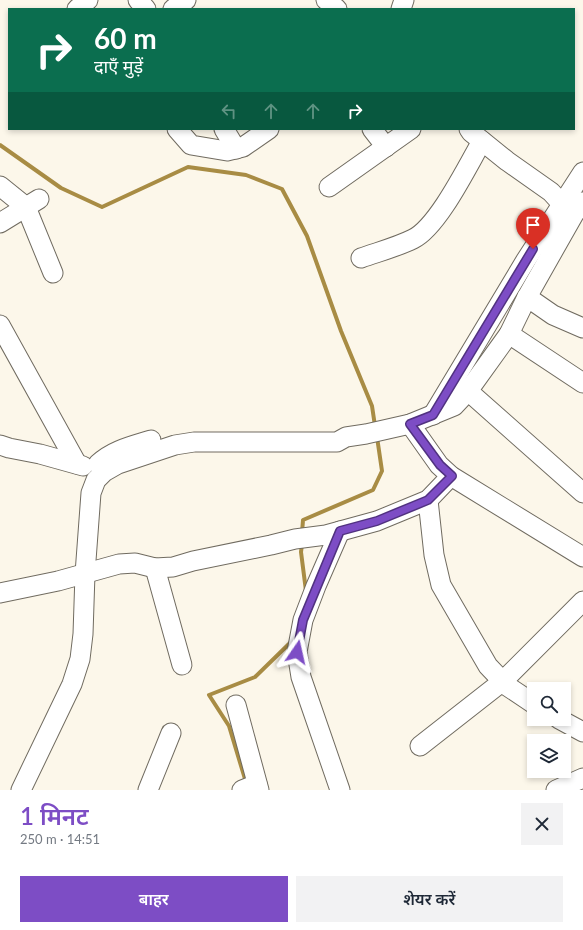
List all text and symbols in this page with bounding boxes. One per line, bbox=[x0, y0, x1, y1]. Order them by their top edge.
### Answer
text: 60 m bbox=[94, 21, 157, 55]
icon: right bbox=[28, 24, 80, 76]
text: दाएँ मुड़ें bbox=[94, 55, 143, 77]
icon: left bbox=[218, 100, 240, 122]
icon: ahead bbox=[260, 100, 282, 122]
icon: ahead bbox=[302, 100, 324, 122]
icon: right bbox=[344, 100, 366, 122]
pin bbox=[516, 208, 550, 249]
icon: arrive bbox=[522, 214, 544, 236]
position arrow bbox=[276, 631, 318, 673]
map controls bbox=[527, 682, 571, 778]
button: search bbox=[527, 682, 571, 726]
button: layers bbox=[527, 734, 571, 778]
text: 1 मिनट bbox=[20, 801, 89, 830]
button: close bbox=[521, 803, 563, 845]
text: 250 m · 14:51 bbox=[20, 831, 100, 847]
button: बाहर bbox=[20, 876, 288, 922]
button: शेयर करें bbox=[296, 876, 563, 922]

